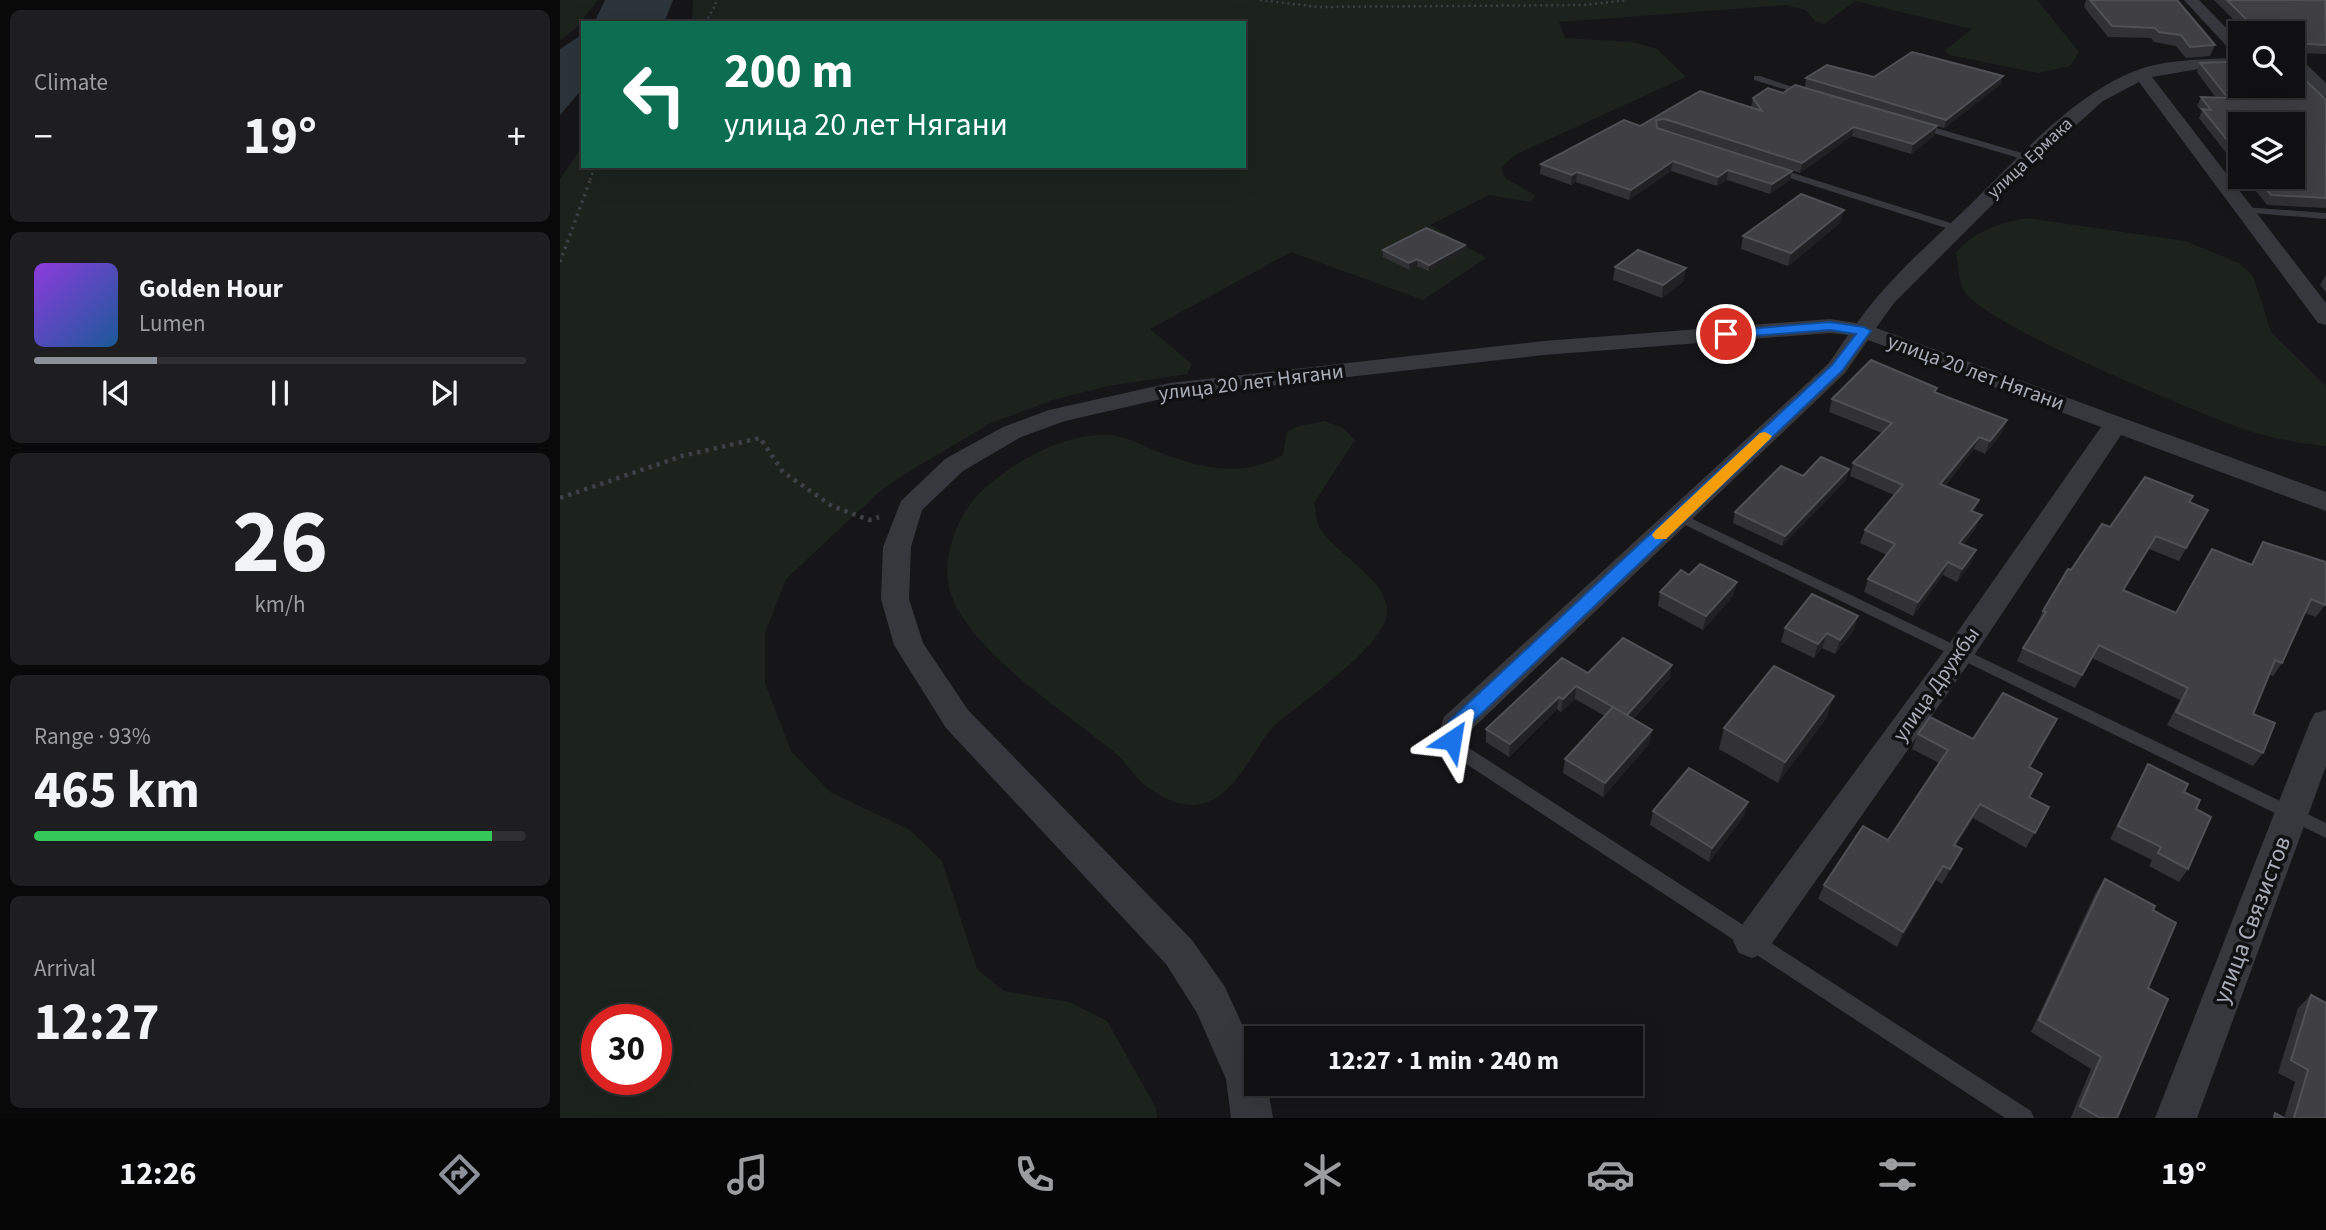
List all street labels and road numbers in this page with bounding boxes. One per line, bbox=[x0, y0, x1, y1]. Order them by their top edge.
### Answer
street label: улица Ермака bbox=[1982, 112, 2078, 204]
street label: улица 20 лет Нягани bbox=[1883, 326, 2069, 418]
street label: улица 20 лет Нягани bbox=[1157, 356, 1345, 408]
street label: улица Дружбы bbox=[1885, 620, 1987, 748]
street label: улица Связистов bbox=[2204, 831, 2300, 1009]

